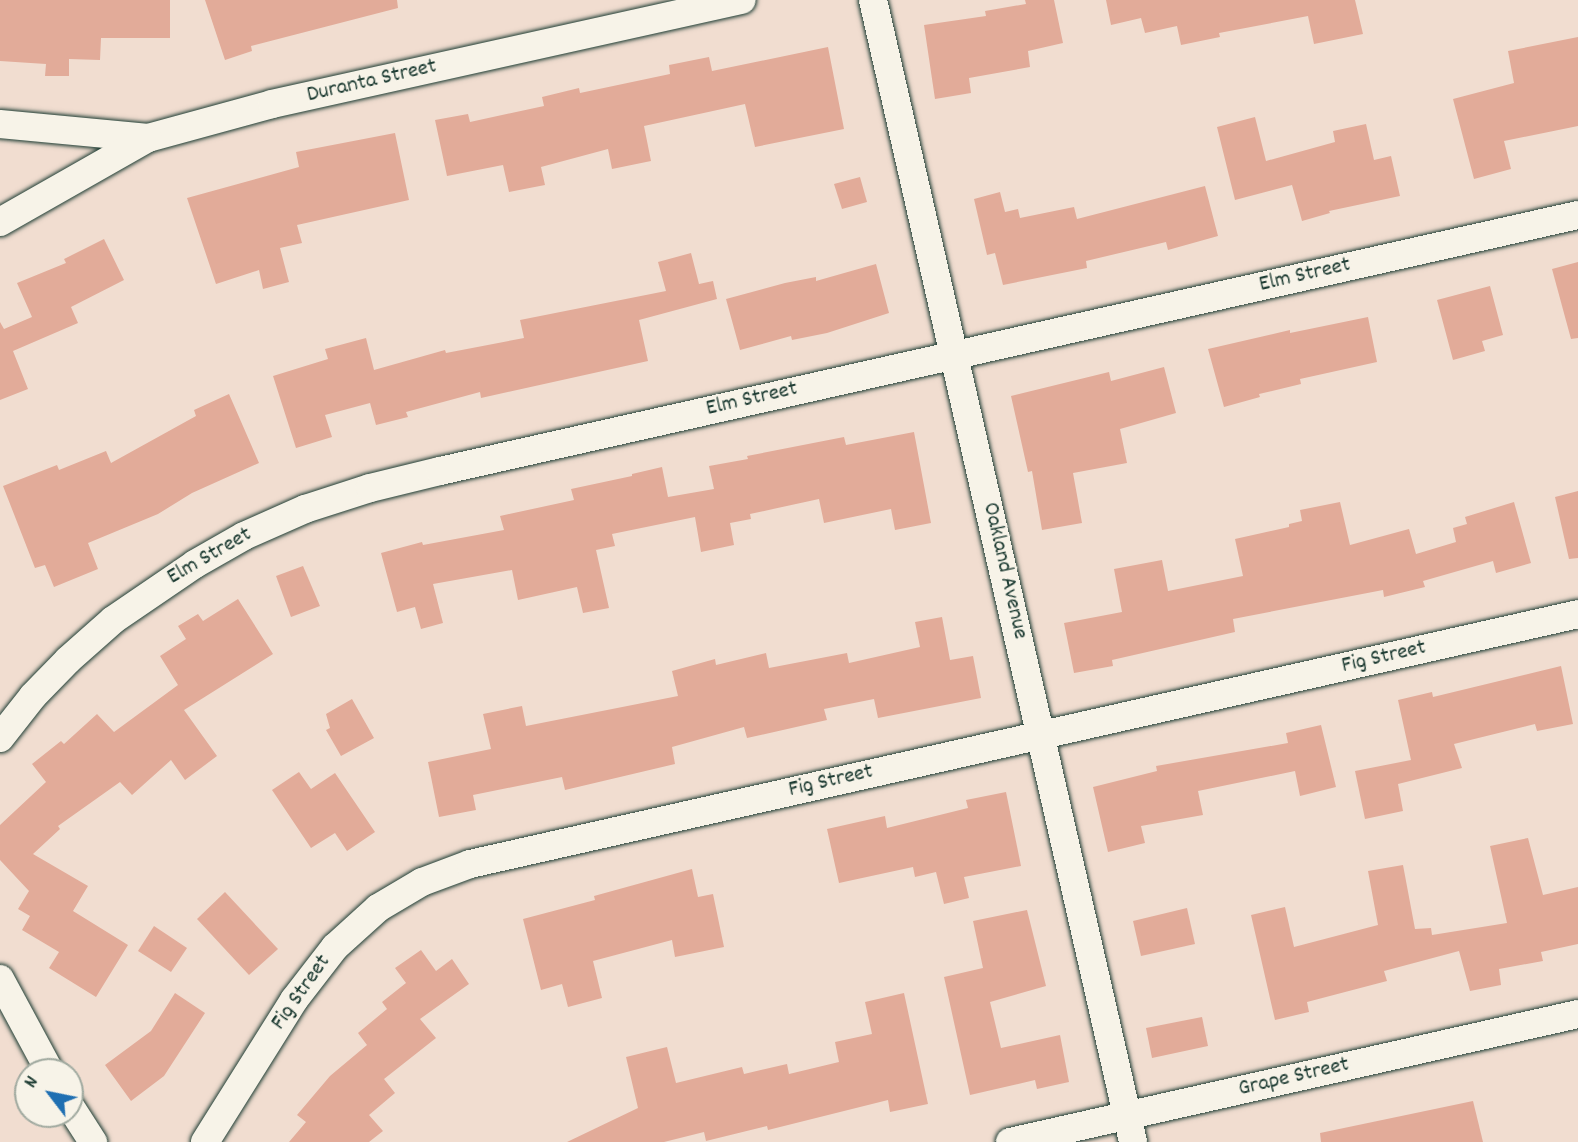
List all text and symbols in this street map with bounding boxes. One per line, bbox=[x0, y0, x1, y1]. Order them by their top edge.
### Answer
street label: Duranta Street bbox=[305, 54, 439, 110]
street label: Elm Street bbox=[1257, 252, 1353, 300]
street label: Elm Street bbox=[704, 376, 800, 424]
street label: Oakland Avenue bbox=[975, 500, 1033, 642]
street label: Elm Street bbox=[163, 522, 257, 592]
street label: Fig Street bbox=[1339, 635, 1429, 681]
street label: Fig Street bbox=[786, 759, 876, 805]
street label: Fig Street bbox=[266, 950, 338, 1036]
street label: Grape Street bbox=[1236, 1052, 1352, 1104]
north arrow bbox=[14, 1058, 84, 1128]
text: N bbox=[19, 1072, 46, 1094]

